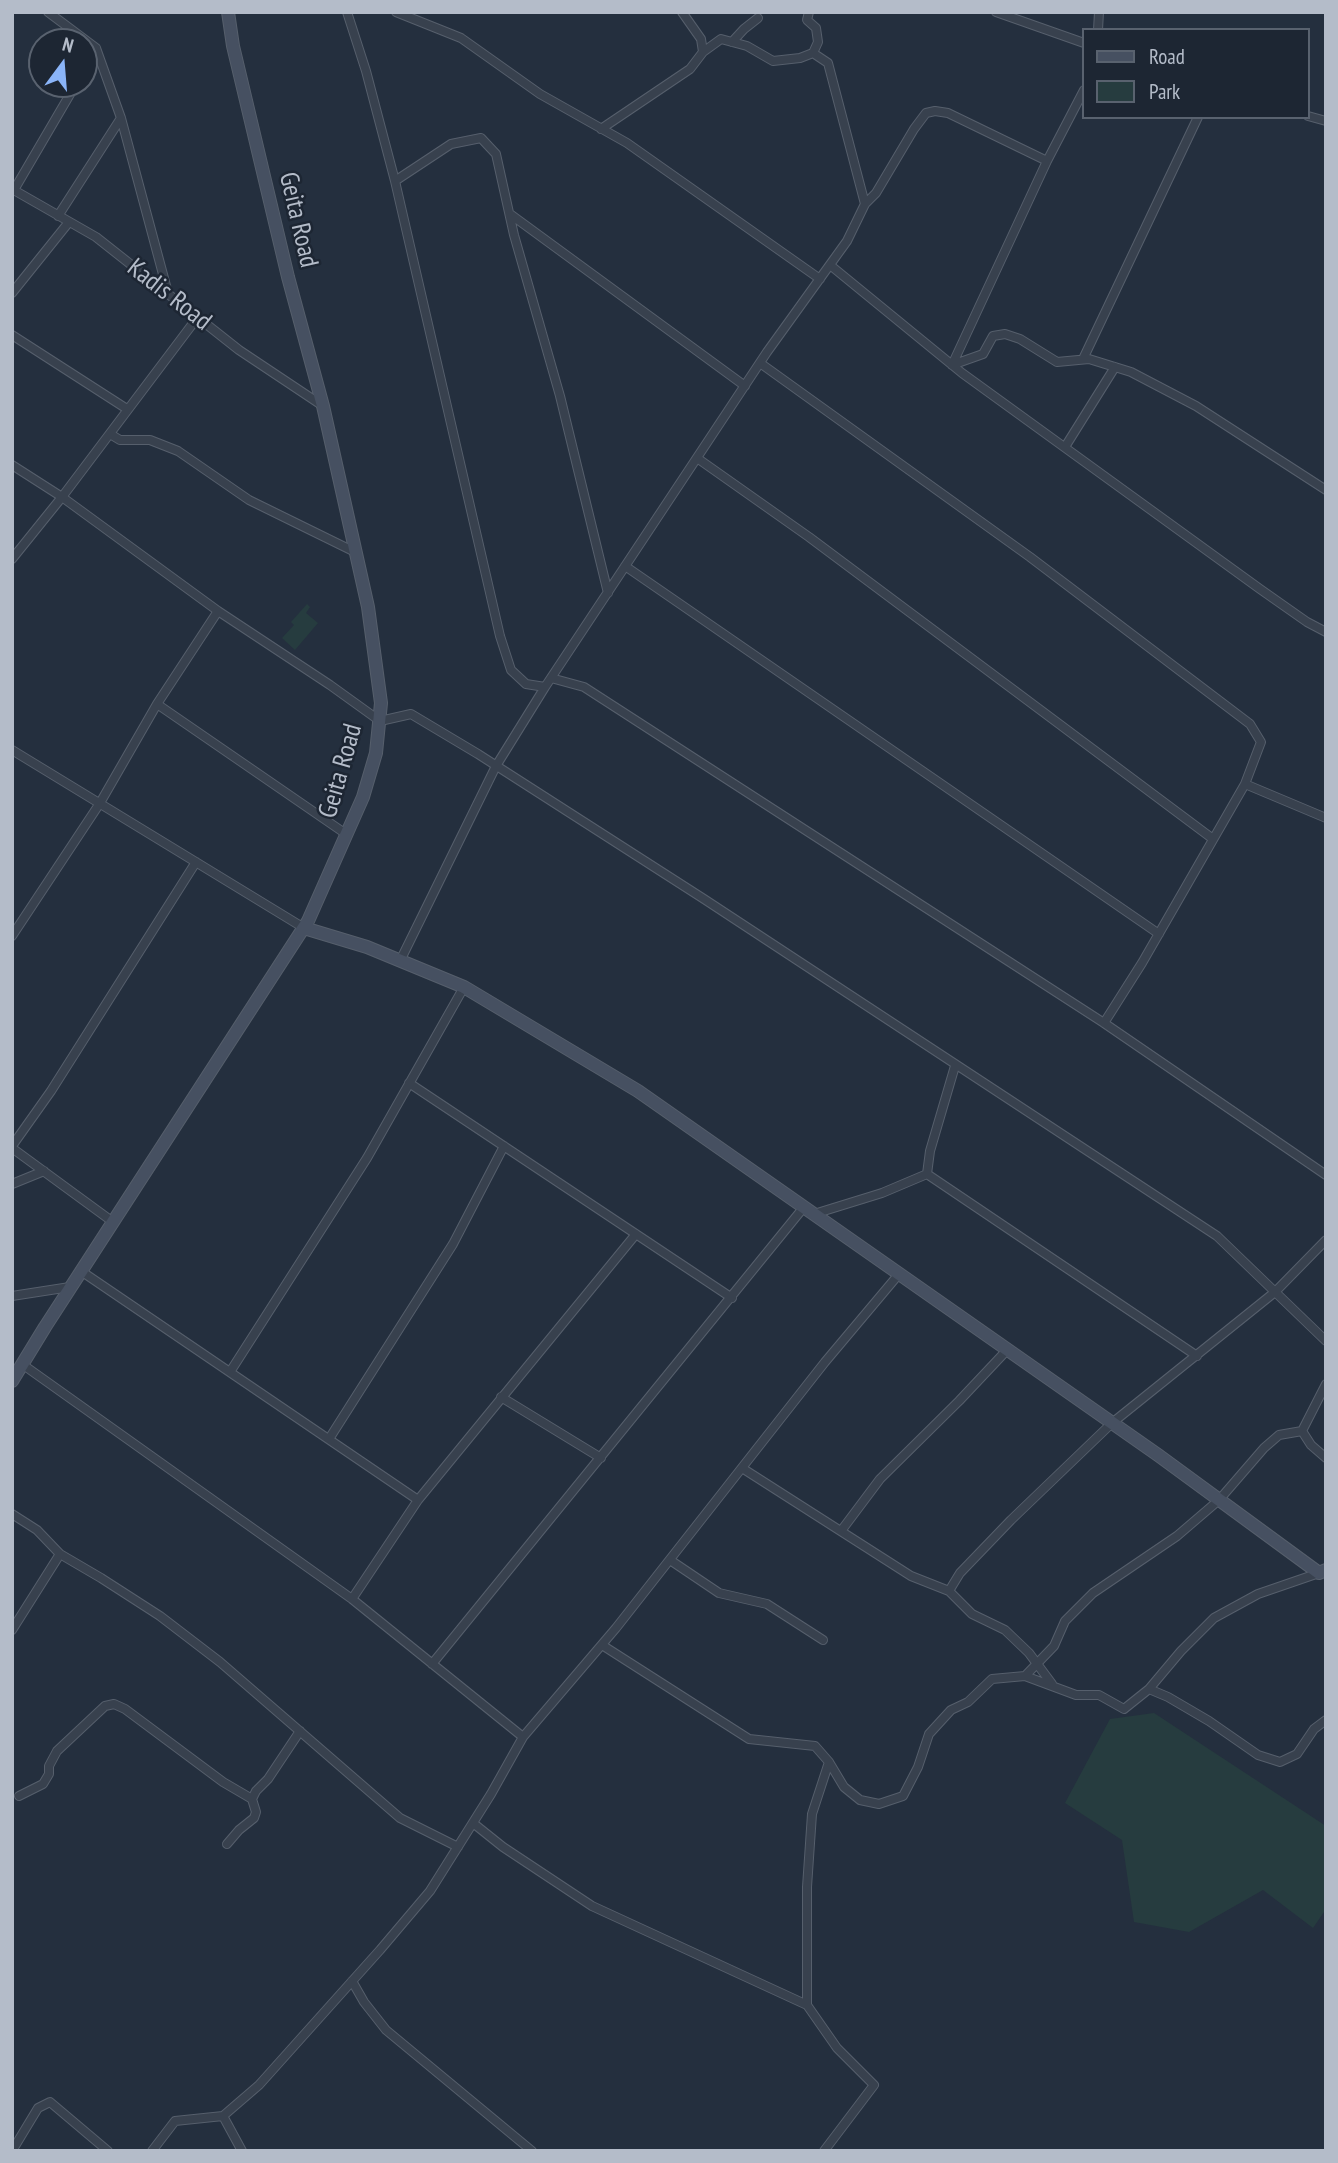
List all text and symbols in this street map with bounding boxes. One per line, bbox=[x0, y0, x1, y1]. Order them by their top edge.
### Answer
north arrow bbox=[28, 28, 98, 98]
legend bbox=[1082, 28, 1310, 119]
text: N bbox=[60, 32, 76, 58]
text: Road bbox=[1149, 43, 1185, 70]
text: Park bbox=[1149, 78, 1180, 105]
street label: Geita Road bbox=[272, 169, 324, 271]
street label: Kadis Road bbox=[121, 252, 217, 338]
street label: Geita Road bbox=[313, 720, 369, 822]

